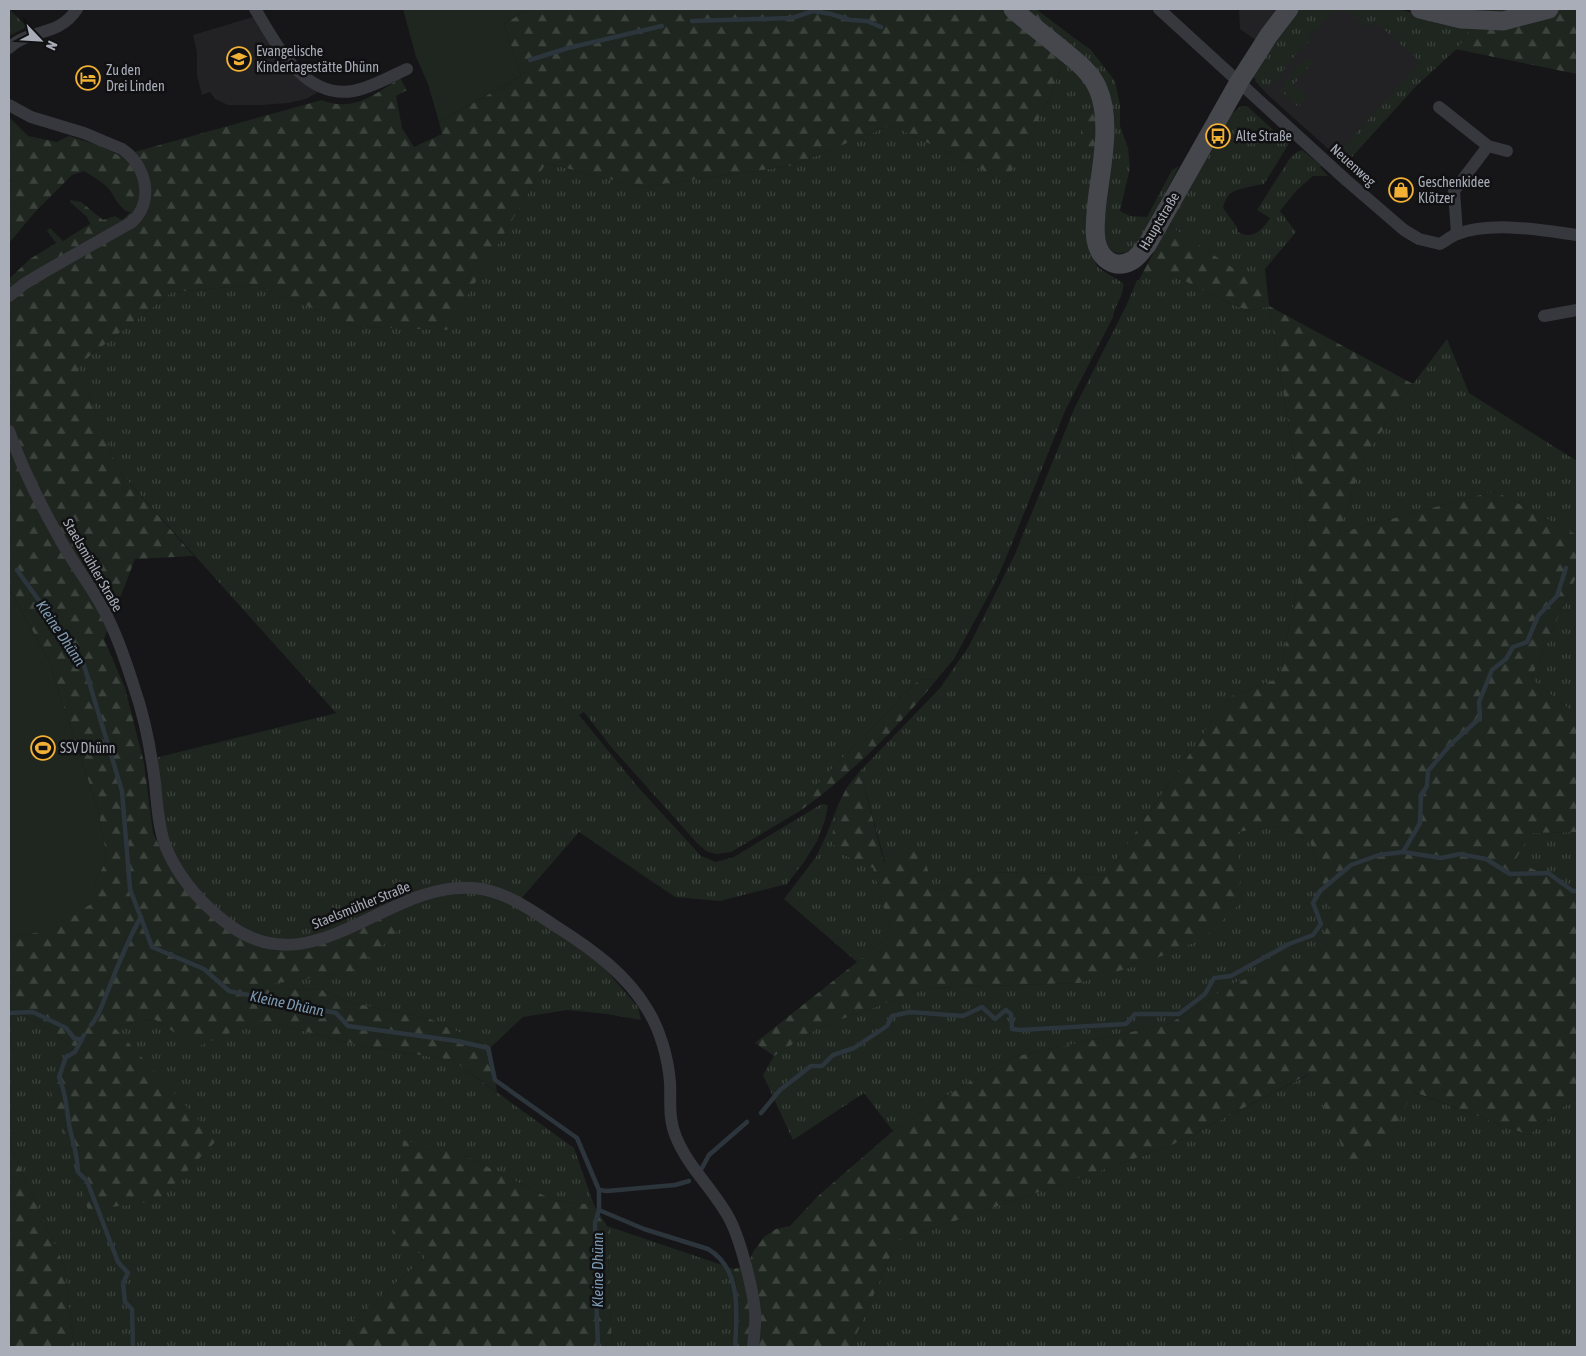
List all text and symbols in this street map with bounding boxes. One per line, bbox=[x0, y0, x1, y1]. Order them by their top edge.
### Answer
north arrow bbox=[15, 15, 65, 65]
text: N bbox=[43, 38, 61, 53]
place label: Evangelische Kindertagestätte Dhünn bbox=[256, 43, 379, 75]
school or university icon: Evangelische Kindertagestätte Dhünn bbox=[226, 46, 252, 72]
place label: Zu den Drei Linden bbox=[106, 62, 165, 94]
hotel icon: Zu den Drei Linden bbox=[75, 65, 101, 91]
bus stop icon: Alte Straße bbox=[1205, 123, 1231, 149]
place label: Alte Straße bbox=[1236, 128, 1292, 144]
street label: Neuenweg bbox=[1327, 141, 1379, 189]
place label: Geschenkidee Klötzer bbox=[1418, 174, 1490, 206]
shop icon: Geschenkidee Klötzer bbox=[1388, 177, 1414, 203]
street label: Hauptstraße bbox=[1136, 189, 1182, 253]
street label: Staelsmühler Straße bbox=[60, 516, 126, 614]
water label: Kleine Dhünn bbox=[33, 597, 89, 669]
sports icon: SSV Dhünn bbox=[30, 735, 56, 761]
place label: SSV Dhünn bbox=[60, 740, 116, 756]
street label: Staelsmühler Straße bbox=[310, 878, 412, 932]
water label: Kleine Dhünn bbox=[249, 987, 325, 1019]
water label: Kleine Dhünn bbox=[589, 1233, 606, 1307]

